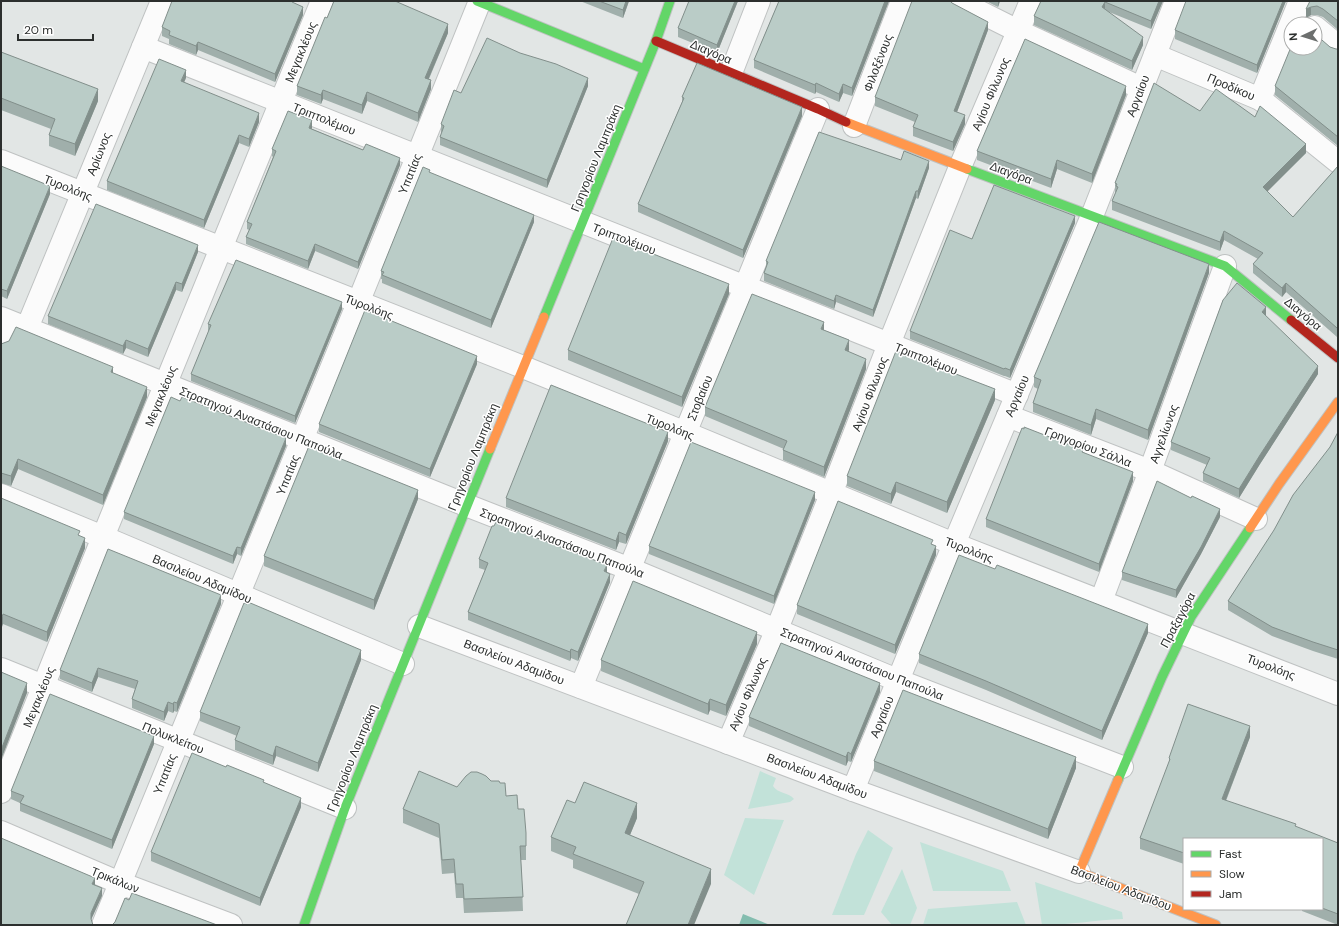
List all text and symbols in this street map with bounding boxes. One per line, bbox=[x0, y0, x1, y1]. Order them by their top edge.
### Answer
scale bar bbox=[18, 16, 93, 42]
north arrow bbox=[1283, 16, 1323, 56]
street label: Μεγακλέους bbox=[281, 19, 321, 85]
text: 20 m bbox=[24, 22, 53, 38]
street label: Φιλοξένους bbox=[860, 32, 896, 94]
text: N bbox=[1286, 32, 1300, 41]
street label: Διαγόρα bbox=[688, 36, 734, 68]
street label: Αγίου Φίλωνος bbox=[968, 54, 1014, 133]
street label: Προδίκου bbox=[1205, 70, 1257, 104]
street label: Αργαίου bbox=[1123, 73, 1153, 119]
street label: Τριπτολέμου bbox=[290, 99, 358, 139]
street label: Γρηγορίου Λαμπράκη bbox=[567, 102, 625, 214]
street label: Αρίωνος bbox=[83, 130, 115, 178]
street label: Υπατίας bbox=[395, 151, 426, 197]
street label: Διαγόρα bbox=[988, 158, 1034, 188]
street label: Τυρολόης bbox=[41, 171, 95, 205]
street label: Τριπτολέμου bbox=[590, 220, 658, 258]
street label: Τυρολόης bbox=[342, 290, 396, 324]
street label: Διαγόρα bbox=[1281, 294, 1325, 334]
street label: Τριπτολέμου bbox=[892, 339, 960, 379]
street label: Αγίου Φίλωνος bbox=[848, 354, 892, 434]
street label: Μεγακλέους bbox=[141, 363, 181, 429]
street label: Στοβαίου bbox=[684, 373, 716, 423]
street label: Αργαίου bbox=[1001, 373, 1033, 419]
street label: Στρατηγού Αναστάσιου Παπούλα bbox=[177, 383, 345, 463]
street label: Γρηγορίου Λαμπράκη bbox=[444, 401, 502, 513]
street label: Αγγελίωνος bbox=[1146, 402, 1182, 466]
street label: Τυρολόης bbox=[643, 410, 697, 444]
street label: Γρηγορίου Σάλλα bbox=[1042, 423, 1134, 471]
street label: Υπατίας bbox=[273, 452, 304, 498]
street label: Στρατηγού Αναστάσιου Παπούλα bbox=[478, 504, 646, 582]
street label: Τυρολόης bbox=[942, 533, 996, 567]
street label: Βασιλείου Αδαμίδου bbox=[150, 551, 254, 607]
street label: Πραξαγόρα bbox=[1157, 589, 1199, 651]
street label: Στρατηγού Αναστάσιου Παπούλα bbox=[778, 624, 946, 704]
street label: Βασιλείου Αδαμίδου bbox=[461, 635, 567, 689]
street label: Τυρολόης bbox=[1244, 650, 1298, 684]
street label: Αγίου Φίλωνος bbox=[725, 654, 771, 733]
street label: Μεγακλέους bbox=[19, 664, 59, 730]
street label: Αργαίου bbox=[866, 694, 898, 740]
street label: Γρηγορίου Λαμπράκη bbox=[323, 702, 381, 814]
street label: Πολυκλείτου bbox=[140, 718, 206, 758]
street label: Βασιλείου Αδαμίδου bbox=[764, 749, 870, 803]
street label: Υπατίας bbox=[150, 751, 181, 797]
legend bbox=[1183, 838, 1323, 910]
text: Fast bbox=[1219, 846, 1242, 862]
street label: Βασιλείου Αδαμίδου bbox=[1068, 861, 1174, 915]
street label: Τρικάλων bbox=[88, 863, 142, 897]
text: Slow bbox=[1219, 866, 1245, 882]
text: Jam bbox=[1219, 886, 1242, 902]

